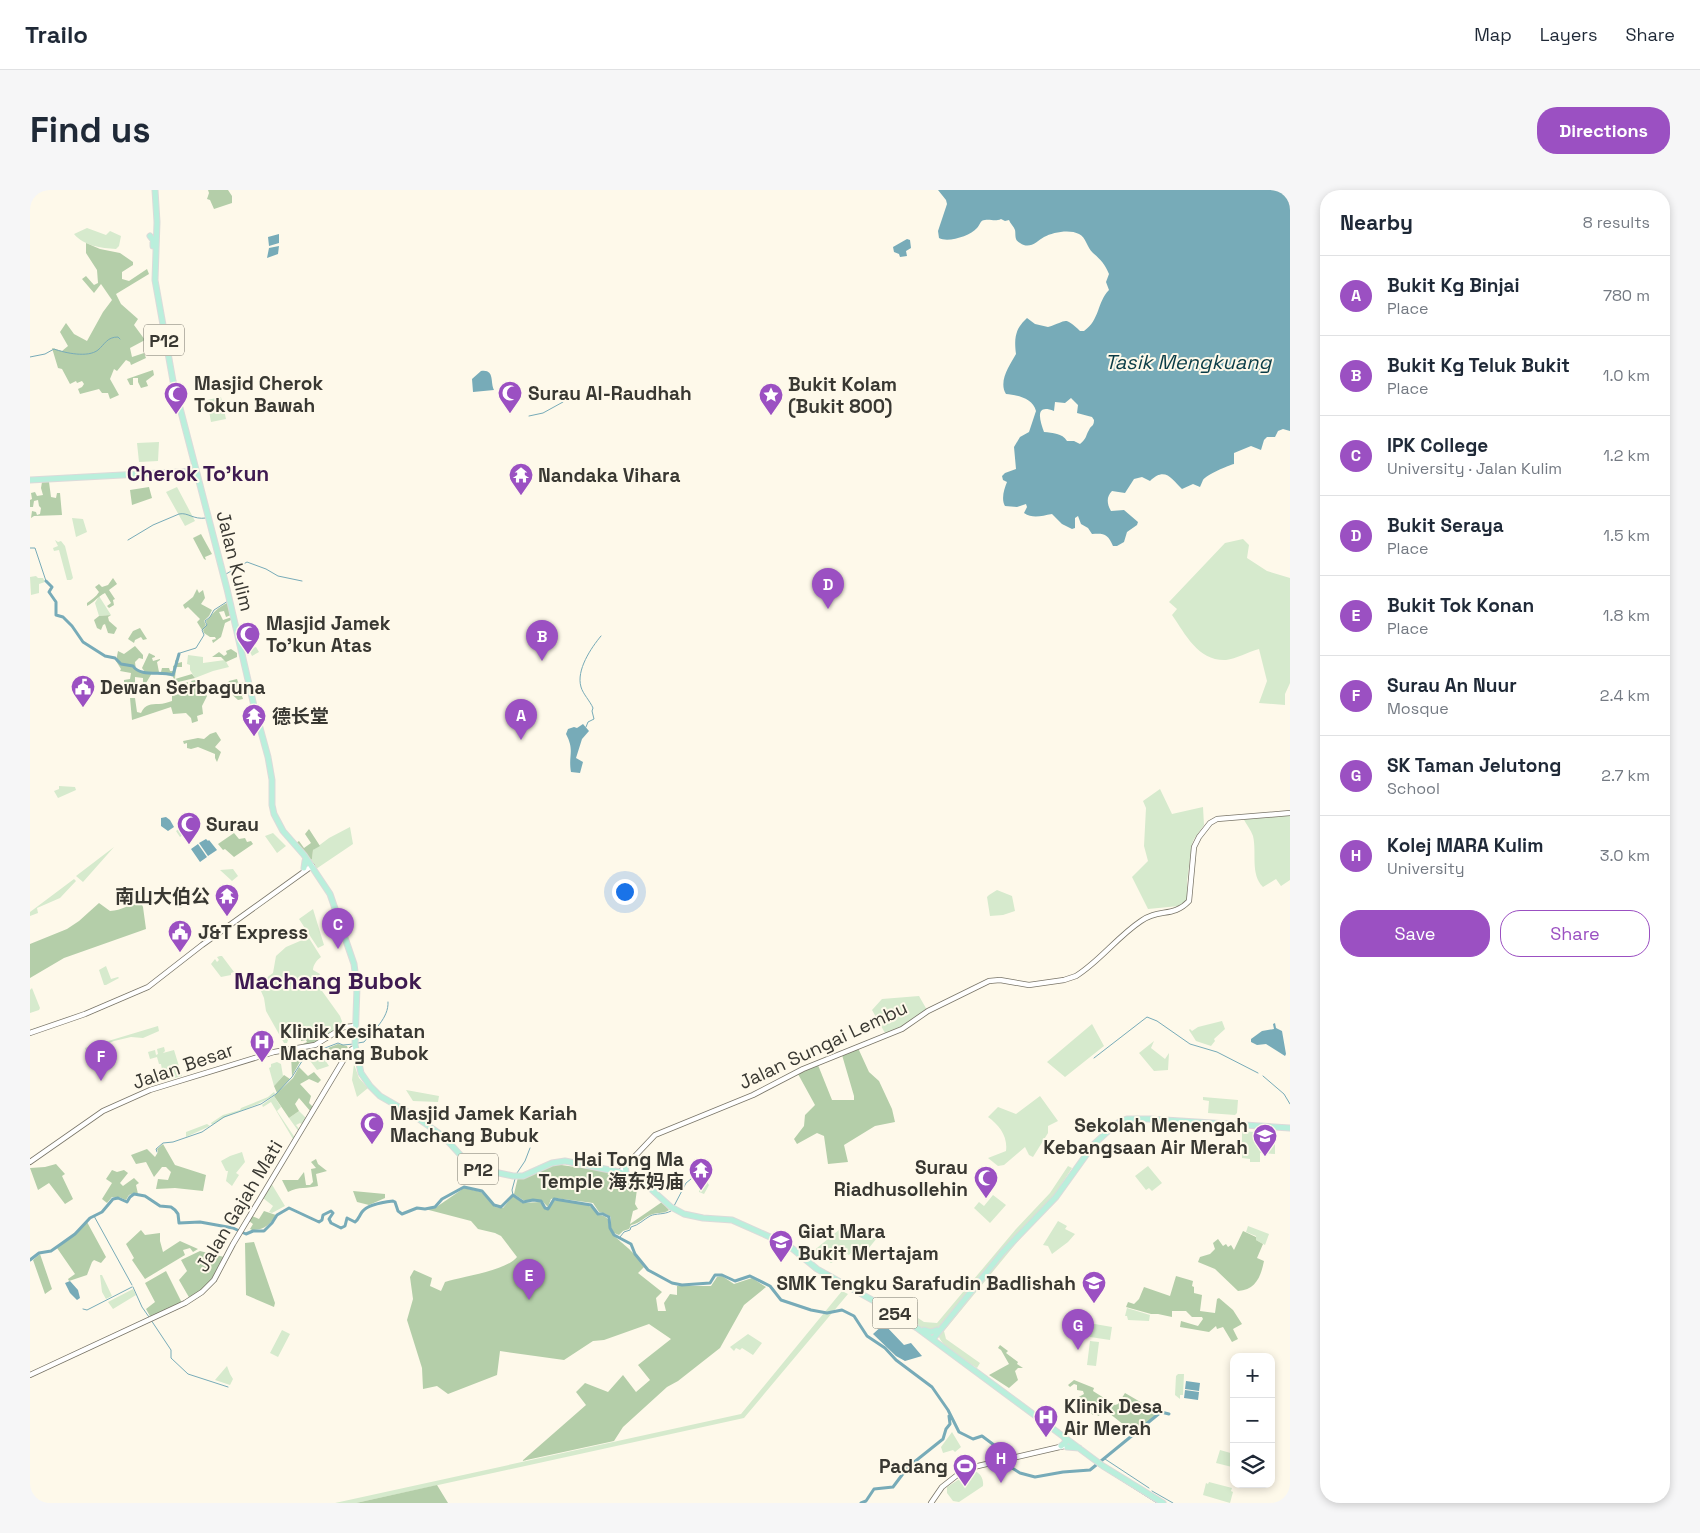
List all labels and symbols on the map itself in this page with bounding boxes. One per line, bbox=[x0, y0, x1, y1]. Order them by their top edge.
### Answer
road number: P12 bbox=[144, 324, 184, 356]
water label: Tasik Mengkuang bbox=[1105, 349, 1272, 375]
place label: Masjid Cherok Tokun Bawah bbox=[194, 371, 323, 418]
place label: Bukit Kolam (Bukit 800) bbox=[788, 372, 897, 419]
mosque icon: Surau Al-Raudhah bbox=[497, 380, 523, 414]
mosque icon: Masjid Cherok Tokun Bawah bbox=[163, 381, 189, 415]
place label: Surau Al-Raudhah bbox=[528, 381, 692, 406]
place icon: Bukit Kolam (Bukit 800) bbox=[758, 382, 784, 416]
district label: Cherok To'kun bbox=[127, 460, 269, 487]
temple icon: Nandaka Vihara bbox=[508, 462, 534, 496]
place label: Nandaka Vihara bbox=[538, 463, 680, 488]
street label: Jalan Kulim bbox=[210, 508, 260, 614]
pin: D bbox=[812, 568, 844, 609]
place label: Masjid Jamek To'kun Atas bbox=[266, 611, 391, 658]
pin: B bbox=[526, 620, 558, 661]
mosque icon: Masjid Jamek To'kun Atas bbox=[235, 621, 261, 655]
public building icon: Dewan Serbaguna bbox=[70, 674, 96, 708]
place label: Dewan Serbaguna bbox=[100, 675, 265, 700]
pin: A bbox=[505, 699, 537, 740]
temple icon: 德长堂 bbox=[241, 703, 267, 737]
place label: 德长堂 bbox=[272, 704, 329, 729]
mosque icon: Surau bbox=[176, 811, 202, 845]
place label: Surau bbox=[206, 812, 259, 837]
your location bbox=[612, 879, 638, 905]
temple icon: 南山大伯公 bbox=[214, 883, 240, 917]
place label: 南山大伯公 bbox=[115, 884, 210, 909]
pin: C bbox=[322, 908, 354, 949]
public building icon: J&T Express bbox=[167, 919, 193, 953]
place label: J&T Express bbox=[198, 920, 308, 945]
district label: Machang Bubok bbox=[234, 965, 422, 996]
street label: Jalan Sungai Lembu bbox=[735, 995, 911, 1095]
place label: Klinik Kesihatan Machang Bubok bbox=[280, 1019, 429, 1066]
hospital icon: Klinik Kesihatan Machang Bubok bbox=[249, 1029, 275, 1063]
street label: Jalan Besar bbox=[129, 1037, 237, 1095]
pin: F bbox=[85, 1040, 117, 1081]
place label: Masjid Jamek Kariah Machang Bubuk bbox=[390, 1101, 578, 1148]
mosque icon: Masjid Jamek Kariah Machang Bubuk bbox=[359, 1111, 385, 1145]
place label: Sekolah Menengah Kebangsaan Air Merah bbox=[1043, 1113, 1248, 1160]
school or university icon: Sekolah Menengah Kebangsaan Air Merah bbox=[1252, 1123, 1278, 1157]
street label: Jalan Gajah Mati bbox=[190, 1135, 288, 1277]
place label: Hai Tong Ma Temple 海东妈庙 bbox=[538, 1147, 684, 1194]
road number: P12 bbox=[458, 1154, 498, 1184]
place label: Surau Riadhusollehin bbox=[834, 1155, 968, 1202]
temple icon: Hai Tong Ma Temple 海东妈庙 bbox=[688, 1157, 714, 1191]
mosque icon: Surau Riadhusollehin bbox=[973, 1165, 999, 1199]
place label: Giat Mara Bukit Mertajam bbox=[798, 1219, 939, 1266]
school or university icon: Giat Mara Bukit Mertajam bbox=[768, 1229, 794, 1263]
pin: E bbox=[513, 1259, 545, 1300]
school or university icon: SMK Tengku Sarafudin Badlishah bbox=[1081, 1270, 1107, 1304]
place label: SMK Tengku Sarafudin Badlishah bbox=[776, 1271, 1076, 1296]
road number: 254 bbox=[872, 1298, 918, 1328]
pin: G bbox=[1062, 1309, 1094, 1350]
place label: Klinik Desa Air Merah bbox=[1064, 1394, 1163, 1441]
hospital icon: Klinik Desa Air Merah bbox=[1033, 1404, 1059, 1438]
pin: H bbox=[985, 1442, 1017, 1483]
sports icon: Padang bbox=[952, 1453, 978, 1487]
place label: Padang bbox=[879, 1454, 948, 1479]

